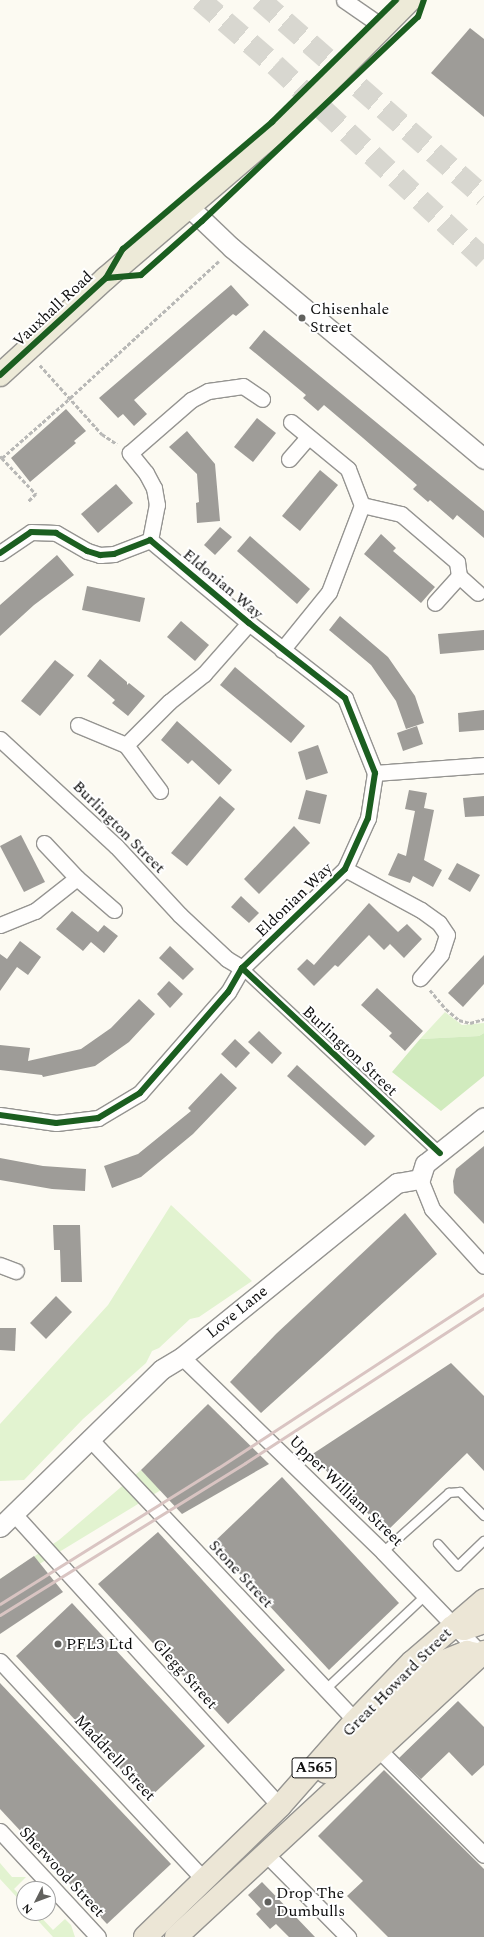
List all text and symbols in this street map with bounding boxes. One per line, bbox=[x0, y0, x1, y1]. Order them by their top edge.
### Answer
street label: Vauxhall Road bbox=[9, 267, 97, 351]
place label: Chisenhale Street bbox=[310, 299, 389, 337]
marker: Chisenhale Street bbox=[297, 313, 307, 323]
street label: Eldonian Way bbox=[179, 545, 267, 623]
street label: Burlington Street bbox=[69, 777, 169, 877]
street label: Eldonian Way bbox=[252, 859, 336, 941]
street label: Burlington Street bbox=[298, 1002, 402, 1100]
street label: Love Lane bbox=[203, 1282, 271, 1342]
street label: Upper William Street bbox=[285, 1431, 407, 1551]
street label: Stone Street bbox=[205, 1536, 277, 1612]
street label: Great Howard Street bbox=[338, 1623, 456, 1741]
place label: PFL3 Ltd bbox=[66, 1634, 133, 1654]
street label: Glegg Street bbox=[148, 1635, 222, 1713]
marker: PFL3 Ltd bbox=[53, 1639, 63, 1649]
street label: Maddrell Street bbox=[70, 1711, 160, 1805]
road number: A565 bbox=[291, 1755, 337, 1781]
street label: Sherwood Street bbox=[15, 1823, 109, 1921]
north arrow bbox=[16, 1881, 56, 1921]
place label: Drop The Dumbulls bbox=[276, 1883, 345, 1921]
marker: Drop The Dumbulls bbox=[263, 1897, 273, 1907]
text: N bbox=[18, 1900, 37, 1918]

